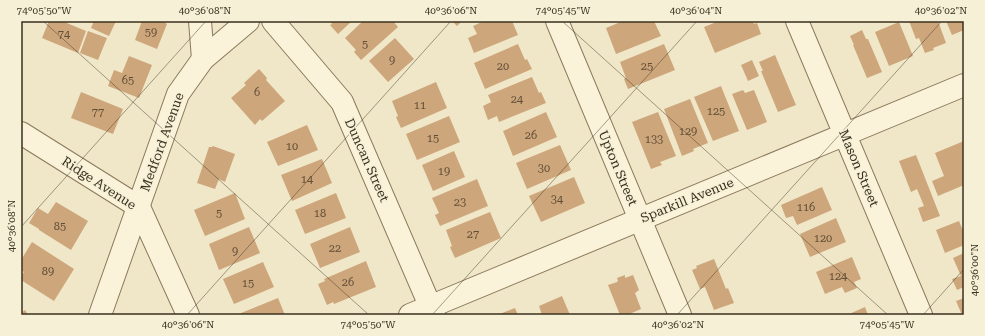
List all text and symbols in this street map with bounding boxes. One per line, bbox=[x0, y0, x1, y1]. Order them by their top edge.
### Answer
text: 74°05'50"W bbox=[17, 5, 72, 16]
text: 40°36'08"N bbox=[179, 5, 231, 16]
text: 40°36'06"N bbox=[425, 5, 477, 16]
text: 74°05'45"W bbox=[536, 5, 591, 16]
text: 40°36'04"N bbox=[670, 5, 722, 16]
text: 40°36'02"N bbox=[915, 5, 967, 16]
house number: 59 bbox=[145, 26, 157, 39]
house number: 74 bbox=[58, 28, 71, 41]
house number: 5 bbox=[362, 38, 368, 51]
house number: 9 bbox=[389, 54, 395, 67]
house number: 20 bbox=[497, 60, 509, 73]
house number: 25 bbox=[641, 60, 653, 73]
house number: 65 bbox=[122, 74, 134, 87]
house number: 6 bbox=[254, 86, 260, 99]
street label: Medford Avenue bbox=[137, 90, 187, 194]
house number: 24 bbox=[511, 93, 524, 106]
house number: 11 bbox=[414, 99, 426, 112]
house number: 125 bbox=[707, 105, 725, 118]
house number: 77 bbox=[92, 106, 104, 119]
street label: Duncan Street bbox=[342, 116, 392, 204]
house number: 129 bbox=[679, 125, 697, 138]
street label: Mason Street bbox=[836, 127, 882, 209]
street label: Upton Street bbox=[595, 128, 641, 208]
house number: 26 bbox=[525, 129, 537, 142]
house number: 15 bbox=[427, 132, 439, 145]
house number: 133 bbox=[645, 133, 663, 146]
house number: 10 bbox=[286, 140, 298, 153]
street label: Ridge Avenue bbox=[59, 153, 139, 213]
house number: 30 bbox=[538, 162, 550, 175]
house number: 19 bbox=[438, 165, 450, 178]
house number: 14 bbox=[301, 173, 314, 186]
street label: Sparkill Avenue bbox=[638, 174, 736, 226]
house number: 34 bbox=[551, 193, 564, 206]
house number: 23 bbox=[454, 196, 466, 209]
text: 40°36'08"N bbox=[6, 200, 17, 252]
house number: 116 bbox=[797, 201, 815, 214]
house number: 5 bbox=[216, 207, 222, 220]
house number: 18 bbox=[314, 207, 326, 220]
house number: 85 bbox=[54, 220, 66, 233]
house number: 27 bbox=[467, 228, 479, 241]
house number: 120 bbox=[814, 232, 832, 245]
house number: 22 bbox=[329, 242, 341, 255]
text: 40°36'00"N bbox=[969, 244, 980, 296]
house number: 9 bbox=[232, 245, 238, 258]
house number: 89 bbox=[42, 265, 54, 278]
house number: 124 bbox=[829, 270, 848, 283]
house number: 26 bbox=[342, 276, 354, 289]
house number: 15 bbox=[242, 277, 254, 290]
text: 40°36'06"N bbox=[162, 319, 214, 330]
text: 74°05'50"W bbox=[341, 319, 396, 330]
text: 40°36'02"N bbox=[652, 319, 704, 330]
text: 74°05'45"W bbox=[860, 319, 915, 330]

